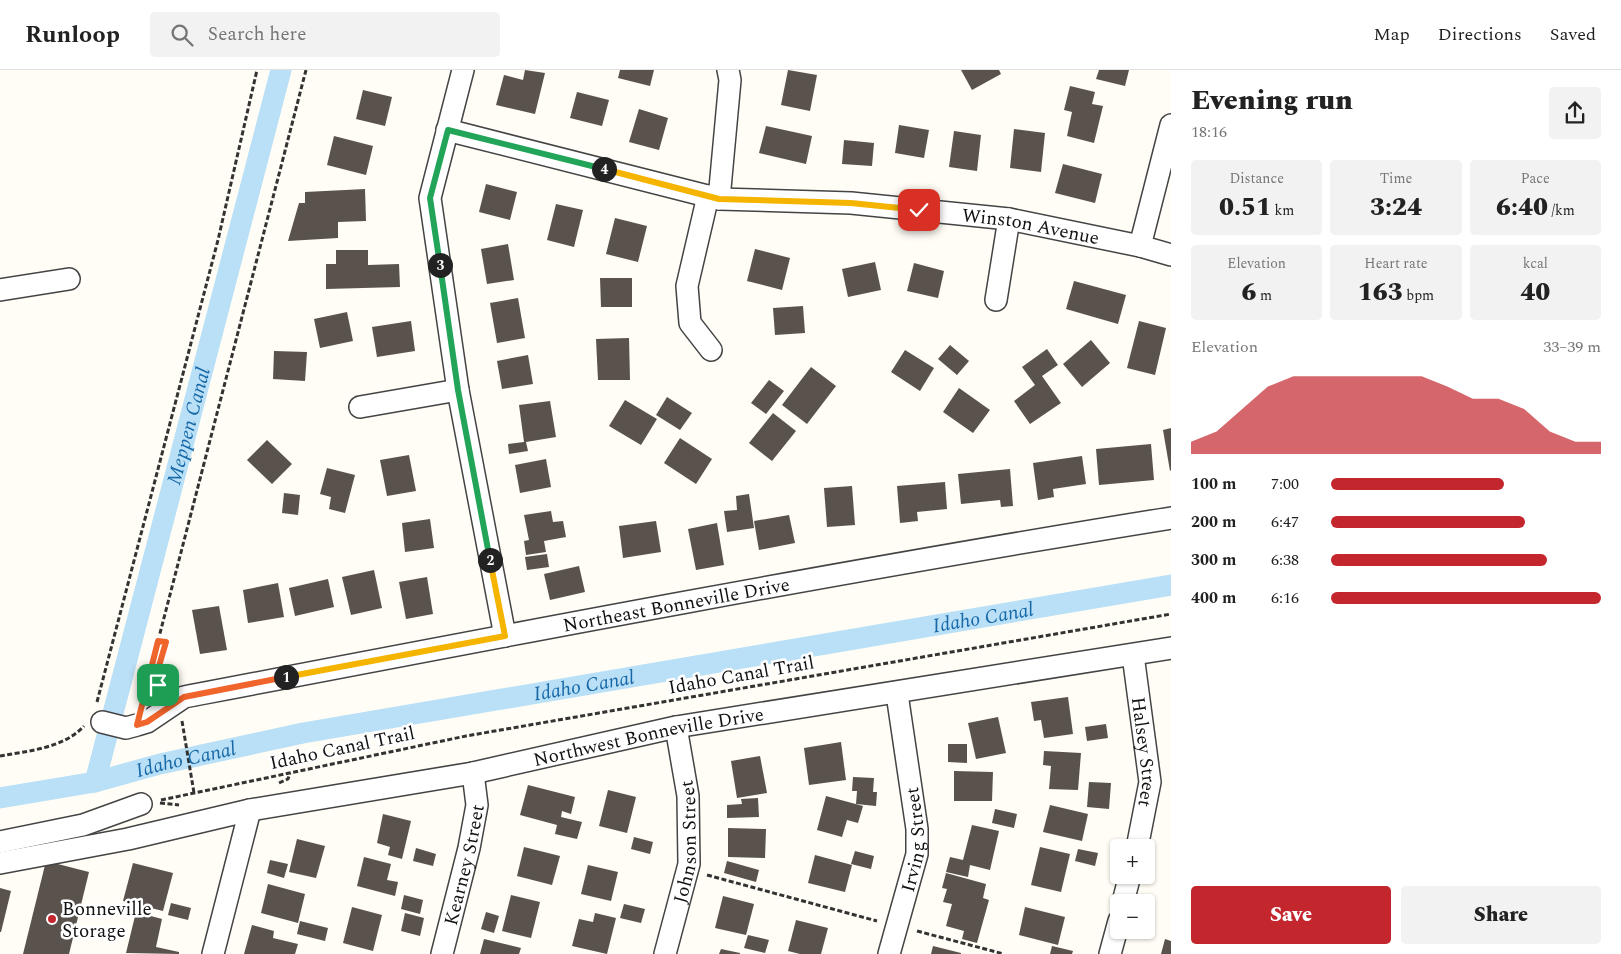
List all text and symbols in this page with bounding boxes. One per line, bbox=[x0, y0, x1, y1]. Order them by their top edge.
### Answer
search box bbox=[150, 12, 500, 57]
text: Runloop bbox=[25, 17, 120, 53]
text: Search here bbox=[208, 20, 306, 49]
icon: search bbox=[168, 21, 196, 49]
text: Map bbox=[1374, 21, 1410, 48]
text: Directions bbox=[1438, 21, 1522, 48]
text: Saved bbox=[1550, 21, 1596, 48]
text: Evening run bbox=[1191, 79, 1353, 122]
button: share bbox=[1549, 87, 1601, 139]
text: 18:16 bbox=[1191, 120, 1227, 144]
pin: 4 bbox=[592, 156, 616, 182]
text: 4 bbox=[601, 159, 608, 180]
text: Distance bbox=[1229, 168, 1284, 189]
text: Time bbox=[1380, 168, 1412, 189]
text: Pace bbox=[1521, 168, 1550, 189]
pin bbox=[898, 189, 940, 231]
text: 0.51 bbox=[1219, 189, 1271, 227]
text: 3:24 bbox=[1370, 189, 1422, 227]
text: 6:40 bbox=[1496, 189, 1548, 227]
icon: check bbox=[905, 196, 933, 224]
text: km bbox=[1271, 200, 1294, 221]
text: /km bbox=[1548, 200, 1575, 221]
street label: Winston Avenue bbox=[961, 201, 1102, 253]
pin: 3 bbox=[428, 252, 452, 278]
text: Elevation bbox=[1227, 253, 1286, 274]
text: Heart rate bbox=[1364, 253, 1428, 274]
text: kcal bbox=[1523, 253, 1548, 274]
text: 3 bbox=[437, 255, 444, 276]
text: 6 bbox=[1241, 274, 1256, 312]
text: 163 bbox=[1358, 274, 1403, 312]
text: 40 bbox=[1520, 274, 1550, 312]
text: m bbox=[1256, 285, 1272, 306]
text: bpm bbox=[1403, 285, 1434, 306]
text: Elevation bbox=[1191, 335, 1258, 359]
text: 33–39 m bbox=[1543, 335, 1601, 359]
water label: Meppen Canal bbox=[159, 364, 219, 488]
text: 100 m bbox=[1191, 472, 1236, 496]
text: 7:00 bbox=[1271, 472, 1299, 496]
text: 200 m bbox=[1191, 510, 1236, 534]
text: 6:47 bbox=[1271, 510, 1299, 534]
pin: 2 bbox=[478, 548, 502, 572]
text: 300 m bbox=[1191, 548, 1236, 572]
text: 6:38 bbox=[1271, 548, 1299, 572]
text: 2 bbox=[487, 550, 494, 571]
street label: Northeast Bonneville Drive bbox=[561, 571, 792, 641]
text: 400 m bbox=[1191, 586, 1236, 610]
text: 6:16 bbox=[1271, 586, 1299, 610]
water label: Idaho Canal bbox=[931, 595, 1036, 641]
street label: Idaho Canal Trail bbox=[666, 648, 816, 703]
water label: Idaho Canal bbox=[531, 663, 637, 709]
pin bbox=[137, 664, 179, 706]
pin: 1 bbox=[274, 664, 298, 690]
text: 1 bbox=[283, 667, 290, 688]
icon: arrive bbox=[144, 671, 172, 699]
street label: Halsey Street bbox=[1123, 695, 1163, 810]
street label: Northwest Bonneville Drive bbox=[531, 700, 766, 775]
street label: Idaho Canal Trail bbox=[267, 719, 418, 778]
water label: Idaho Canal bbox=[133, 734, 239, 786]
street label: Johnson Street bbox=[666, 778, 705, 907]
street label: Irving Street bbox=[894, 785, 933, 896]
street label: Kearney Street bbox=[437, 802, 493, 929]
map controls bbox=[1110, 839, 1155, 939]
button: + bbox=[1110, 839, 1155, 884]
button: Save bbox=[1191, 886, 1391, 944]
button: Share bbox=[1401, 886, 1601, 944]
button: − bbox=[1110, 894, 1155, 939]
place label: Bonneville Storage bbox=[62, 895, 152, 946]
marker: Bonneville Storage bbox=[46, 913, 58, 925]

